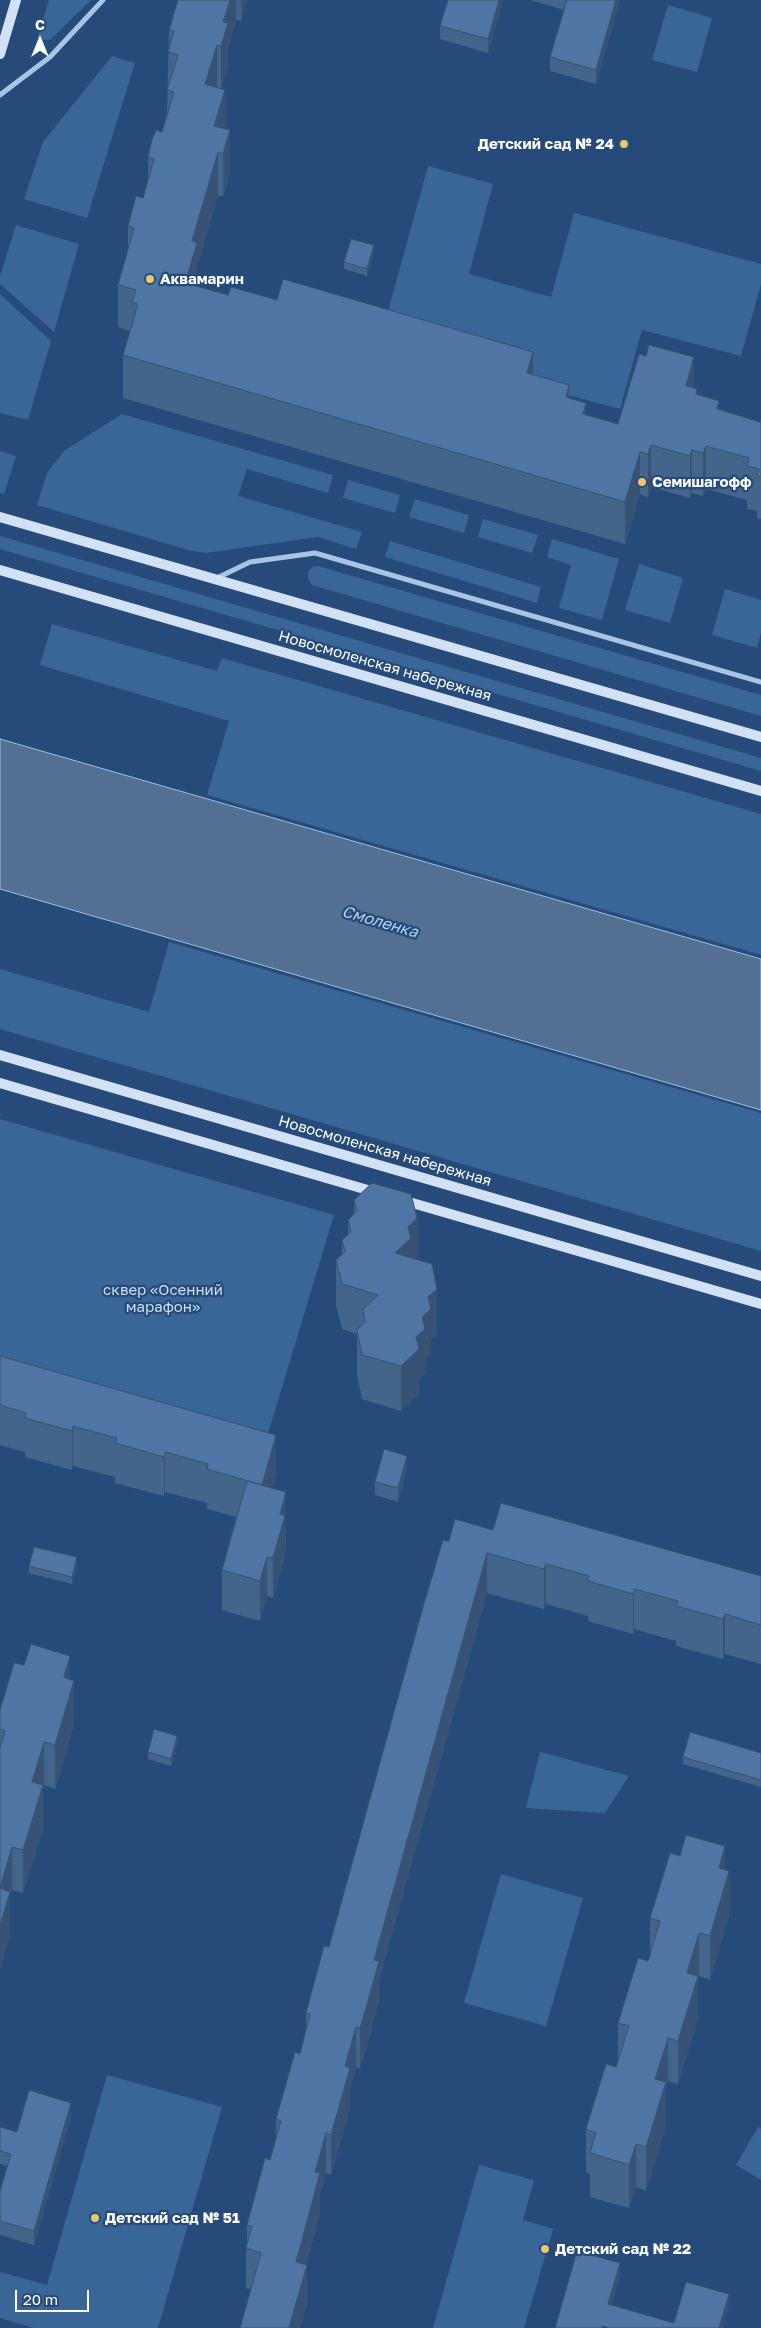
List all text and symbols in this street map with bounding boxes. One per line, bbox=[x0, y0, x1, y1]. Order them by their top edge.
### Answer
north arrow bbox=[15, 15, 65, 65]
text: С bbox=[35, 16, 45, 33]
place label: Детский сад № 24 bbox=[478, 135, 614, 153]
marker: Детский сад № 24 bbox=[618, 138, 630, 150]
place label: Аквамарин bbox=[160, 270, 244, 288]
marker: Аквамарин bbox=[144, 273, 156, 285]
place label: Семишагофф bbox=[652, 473, 752, 491]
marker: Семишагофф bbox=[636, 476, 648, 488]
street label: Новосмоленская набережная bbox=[276, 627, 494, 705]
water label: Смоленка bbox=[340, 902, 420, 942]
street label: Новосмоленская набережная bbox=[276, 1112, 494, 1190]
park label: сквер «Осенний марафон» bbox=[103, 1281, 223, 1316]
place label: Детский сад № 51 bbox=[105, 2209, 240, 2227]
marker: Детский сад № 51 bbox=[89, 2212, 101, 2224]
place label: Детский сад № 22 bbox=[555, 2240, 691, 2258]
marker: Детский сад № 22 bbox=[539, 2243, 551, 2255]
scale bar bbox=[18, 2280, 91, 2312]
text: 20 m bbox=[23, 2290, 58, 2308]

